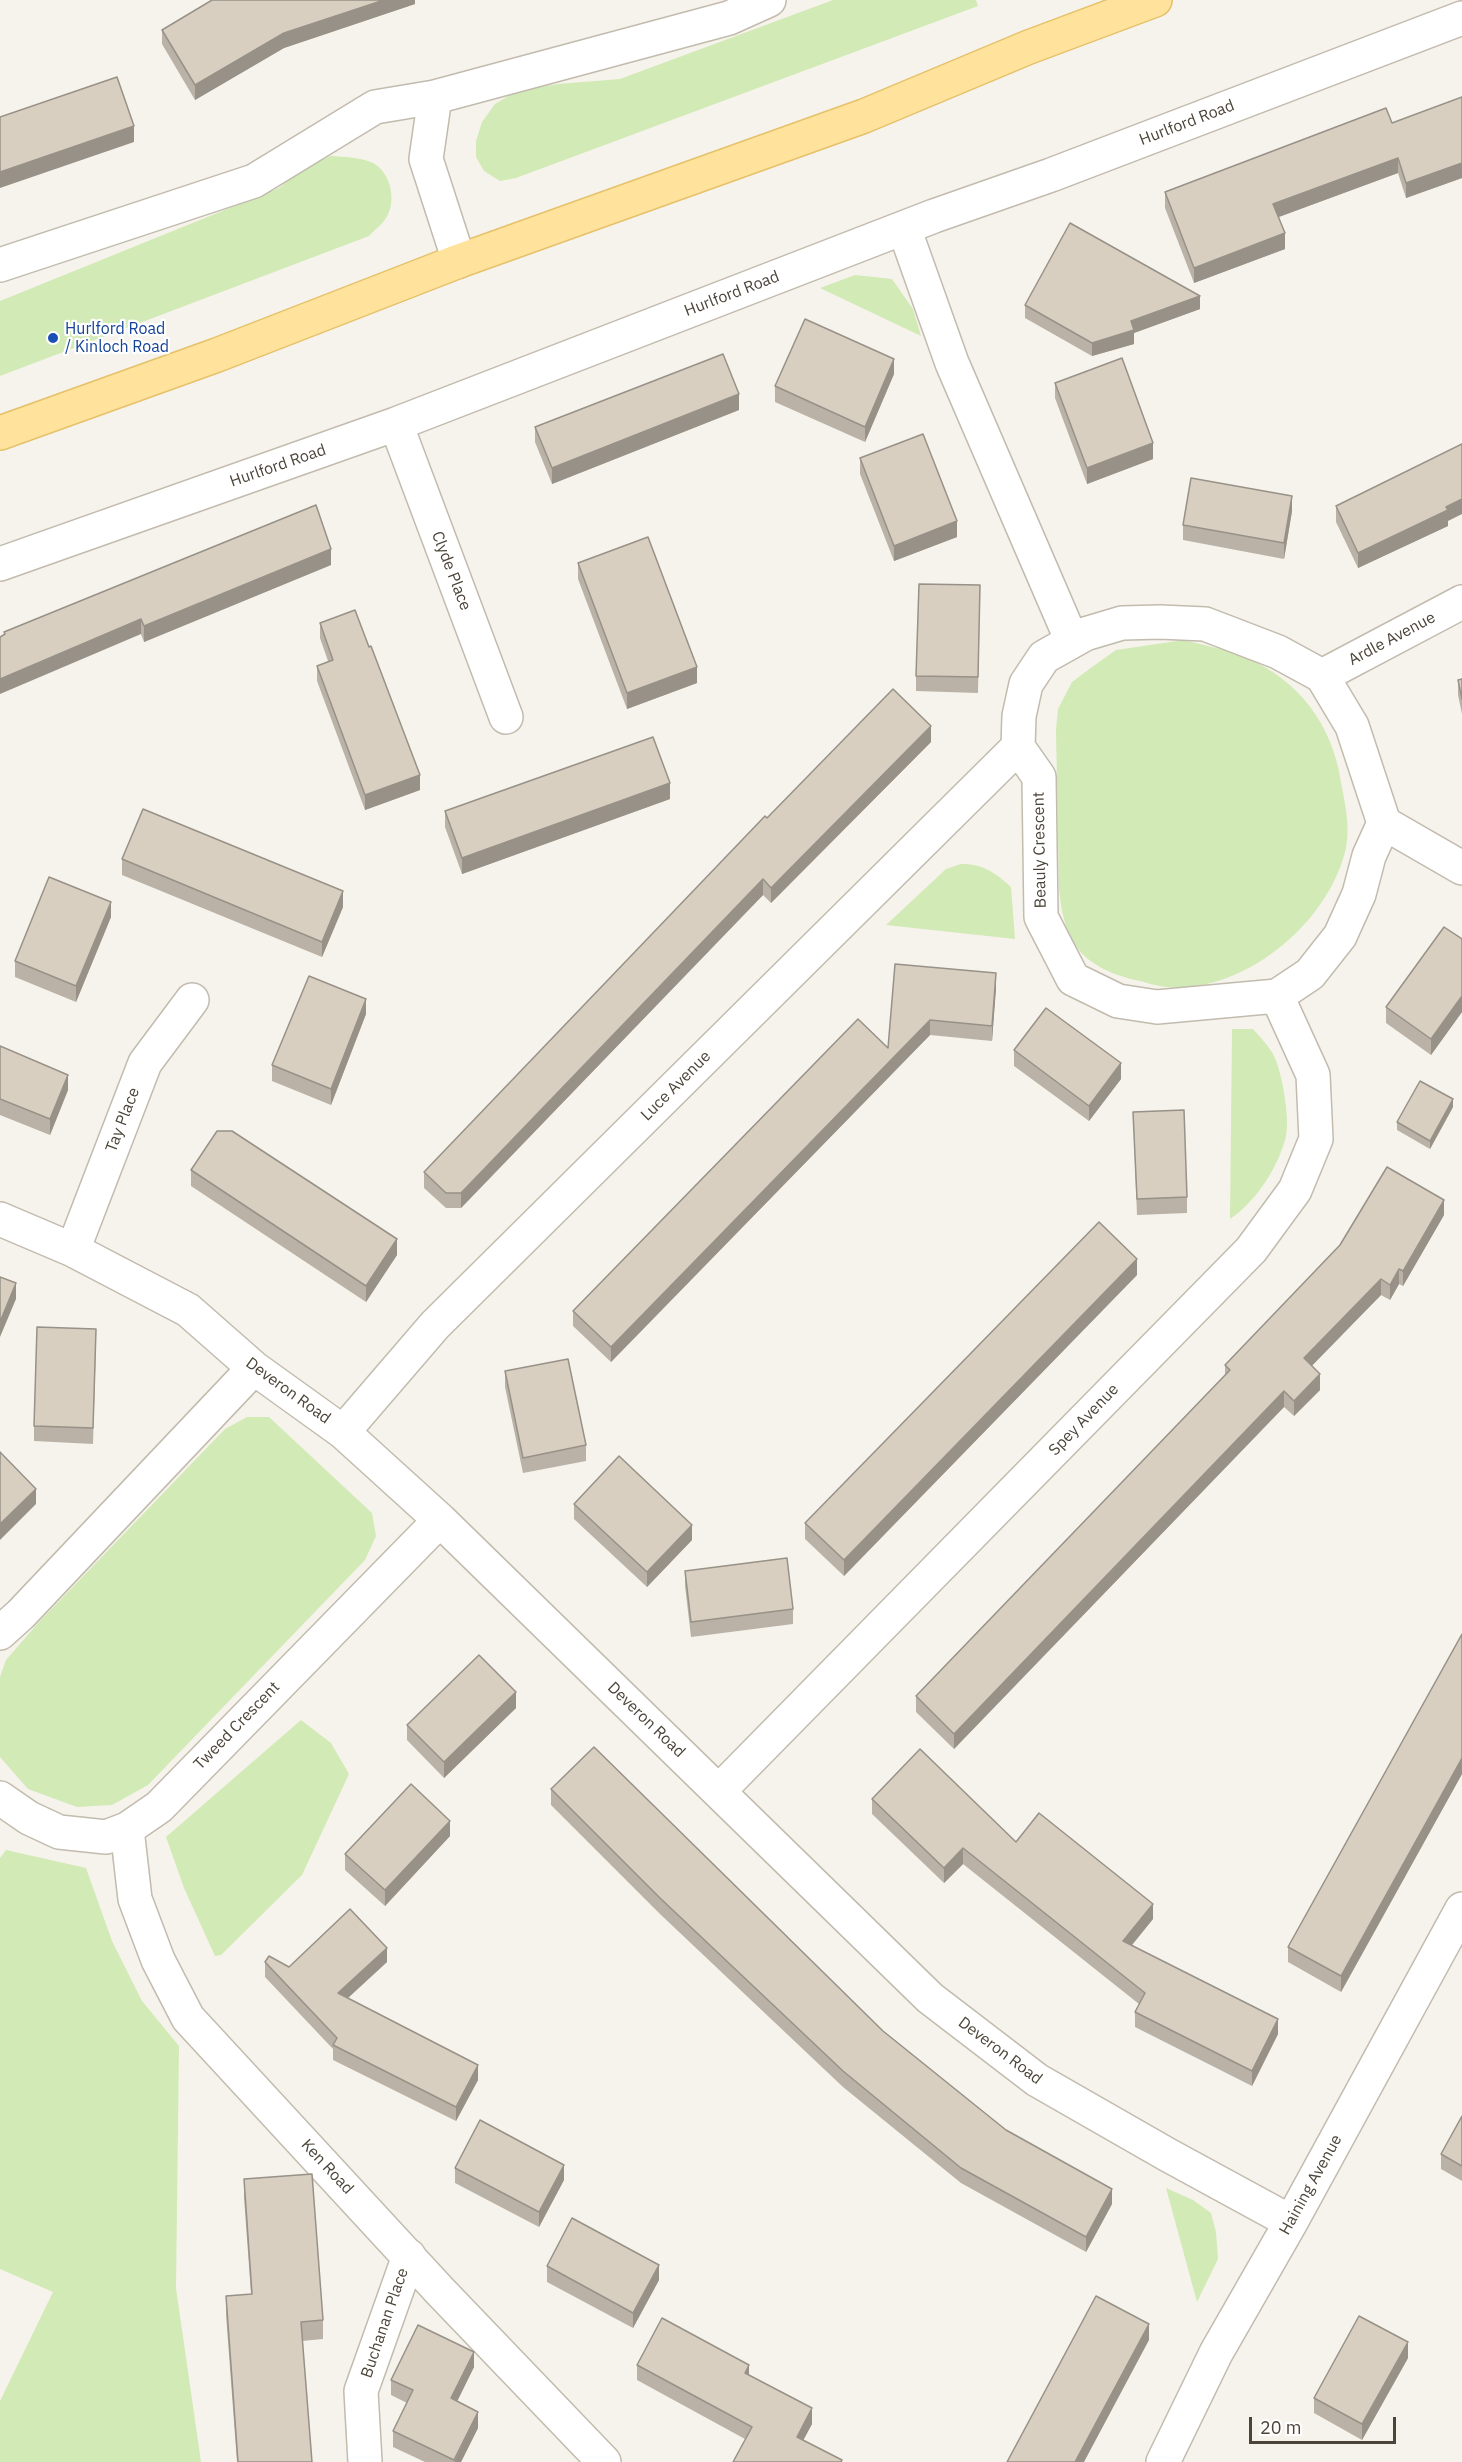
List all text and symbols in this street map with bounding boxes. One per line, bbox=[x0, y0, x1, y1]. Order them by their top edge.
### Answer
street label: Hurlford Road bbox=[1137, 96, 1237, 150]
street label: Hurlford Road bbox=[682, 267, 782, 321]
place label: Hurlford Road / Kinloch Road bbox=[65, 319, 169, 357]
marker: Hurlford Road / Kinloch Road bbox=[46, 331, 60, 345]
street label: Hurlford Road bbox=[227, 441, 329, 491]
street label: Clyde Place bbox=[427, 529, 475, 613]
street label: Ardle Avenue bbox=[1345, 608, 1439, 670]
street label: Beauly Crescent bbox=[1029, 792, 1051, 908]
street label: Luce Avenue bbox=[637, 1047, 715, 1125]
street label: Tay Place bbox=[102, 1085, 144, 1155]
street label: Deveron Road bbox=[242, 1354, 334, 1428]
street label: Spey Avenue bbox=[1045, 1380, 1123, 1460]
street label: Tweed Crescent bbox=[190, 1678, 284, 1774]
street label: Deveron Road bbox=[603, 1678, 689, 1762]
street label: Deveron Road bbox=[954, 2013, 1046, 2089]
street label: Haining Avenue bbox=[1276, 2132, 1346, 2238]
street label: Ken Road bbox=[297, 2136, 357, 2198]
street label: Buchanan Place bbox=[357, 2265, 413, 2381]
scale bar bbox=[1252, 2405, 1399, 2443]
text: 20 m bbox=[1260, 2416, 1302, 2439]

